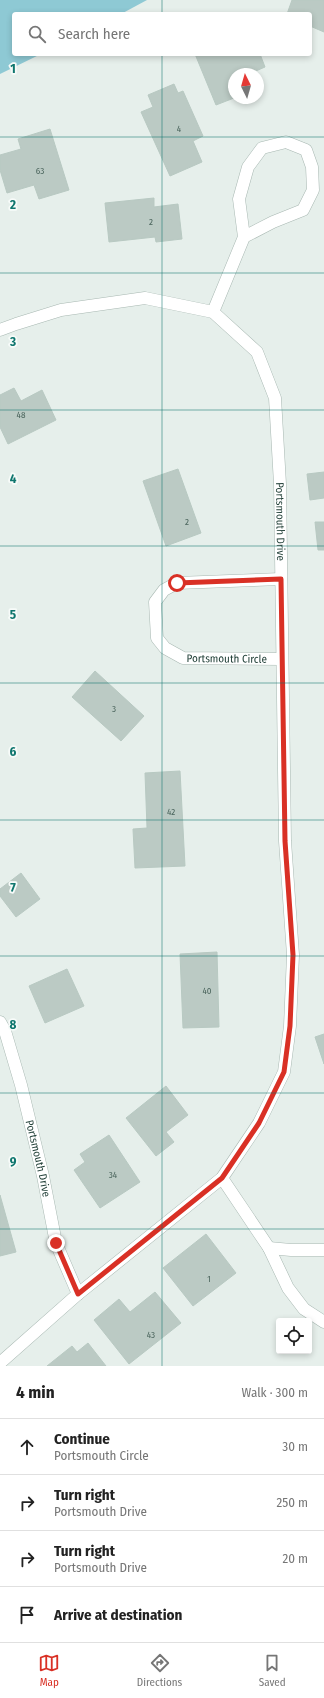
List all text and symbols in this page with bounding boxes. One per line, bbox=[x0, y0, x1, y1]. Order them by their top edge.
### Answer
search box bbox=[12, 12, 312, 56]
icon: search bbox=[26, 23, 48, 45]
text: Search here bbox=[58, 25, 130, 43]
text: 1 bbox=[10, 61, 16, 76]
north arrow bbox=[228, 68, 264, 104]
house number: 4 bbox=[177, 124, 182, 134]
house number: 63 bbox=[36, 166, 44, 176]
text: 2 bbox=[9, 197, 16, 212]
house number: 2 bbox=[149, 217, 153, 227]
text: 3 bbox=[9, 334, 16, 349]
house number: 48 bbox=[17, 410, 26, 420]
text: 4 bbox=[10, 471, 17, 486]
street label: Portsmouth Drive bbox=[273, 482, 288, 561]
house number: 2 bbox=[185, 517, 189, 527]
route start bbox=[168, 574, 186, 592]
text: 5 bbox=[10, 607, 16, 622]
street label: Portsmouth Circle bbox=[186, 652, 267, 665]
house number: 3 bbox=[112, 704, 116, 714]
text: 6 bbox=[10, 744, 17, 759]
house number: 42 bbox=[167, 807, 175, 817]
text: 7 bbox=[10, 880, 16, 895]
house number: 40 bbox=[202, 986, 212, 996]
text: 8 bbox=[10, 1017, 17, 1032]
street label: Portsmouth Drive bbox=[23, 1118, 53, 1198]
text: 9 bbox=[10, 1154, 17, 1169]
house number: 34 bbox=[109, 1170, 118, 1180]
route end bbox=[47, 1234, 65, 1252]
house number: 1 bbox=[207, 1274, 211, 1284]
map controls bbox=[276, 1318, 312, 1354]
button: locate bbox=[276, 1318, 312, 1354]
house number: 43 bbox=[147, 1330, 155, 1340]
text: 4 min bbox=[16, 1382, 55, 1403]
text: Walk · 300 m bbox=[242, 1385, 308, 1400]
text: Continue bbox=[54, 1430, 110, 1448]
icon: ahead bbox=[16, 1436, 38, 1458]
text: 30 m bbox=[282, 1439, 308, 1454]
text: Portsmouth Circle bbox=[54, 1448, 149, 1463]
text: Turn right bbox=[54, 1486, 115, 1504]
icon: right bbox=[16, 1492, 38, 1514]
text: 250 m bbox=[276, 1495, 308, 1510]
text: Portsmouth Drive bbox=[54, 1504, 147, 1519]
text: Turn right bbox=[54, 1542, 115, 1560]
icon: right bbox=[16, 1548, 38, 1570]
text: 20 m bbox=[282, 1551, 308, 1566]
text: Portsmouth Drive bbox=[54, 1560, 147, 1575]
icon: arrive bbox=[16, 1604, 38, 1626]
text: Arrive at destination bbox=[54, 1606, 182, 1624]
tab: Map bbox=[38, 1652, 60, 1689]
tab: Directions bbox=[137, 1652, 182, 1689]
tab: Saved bbox=[259, 1652, 286, 1689]

